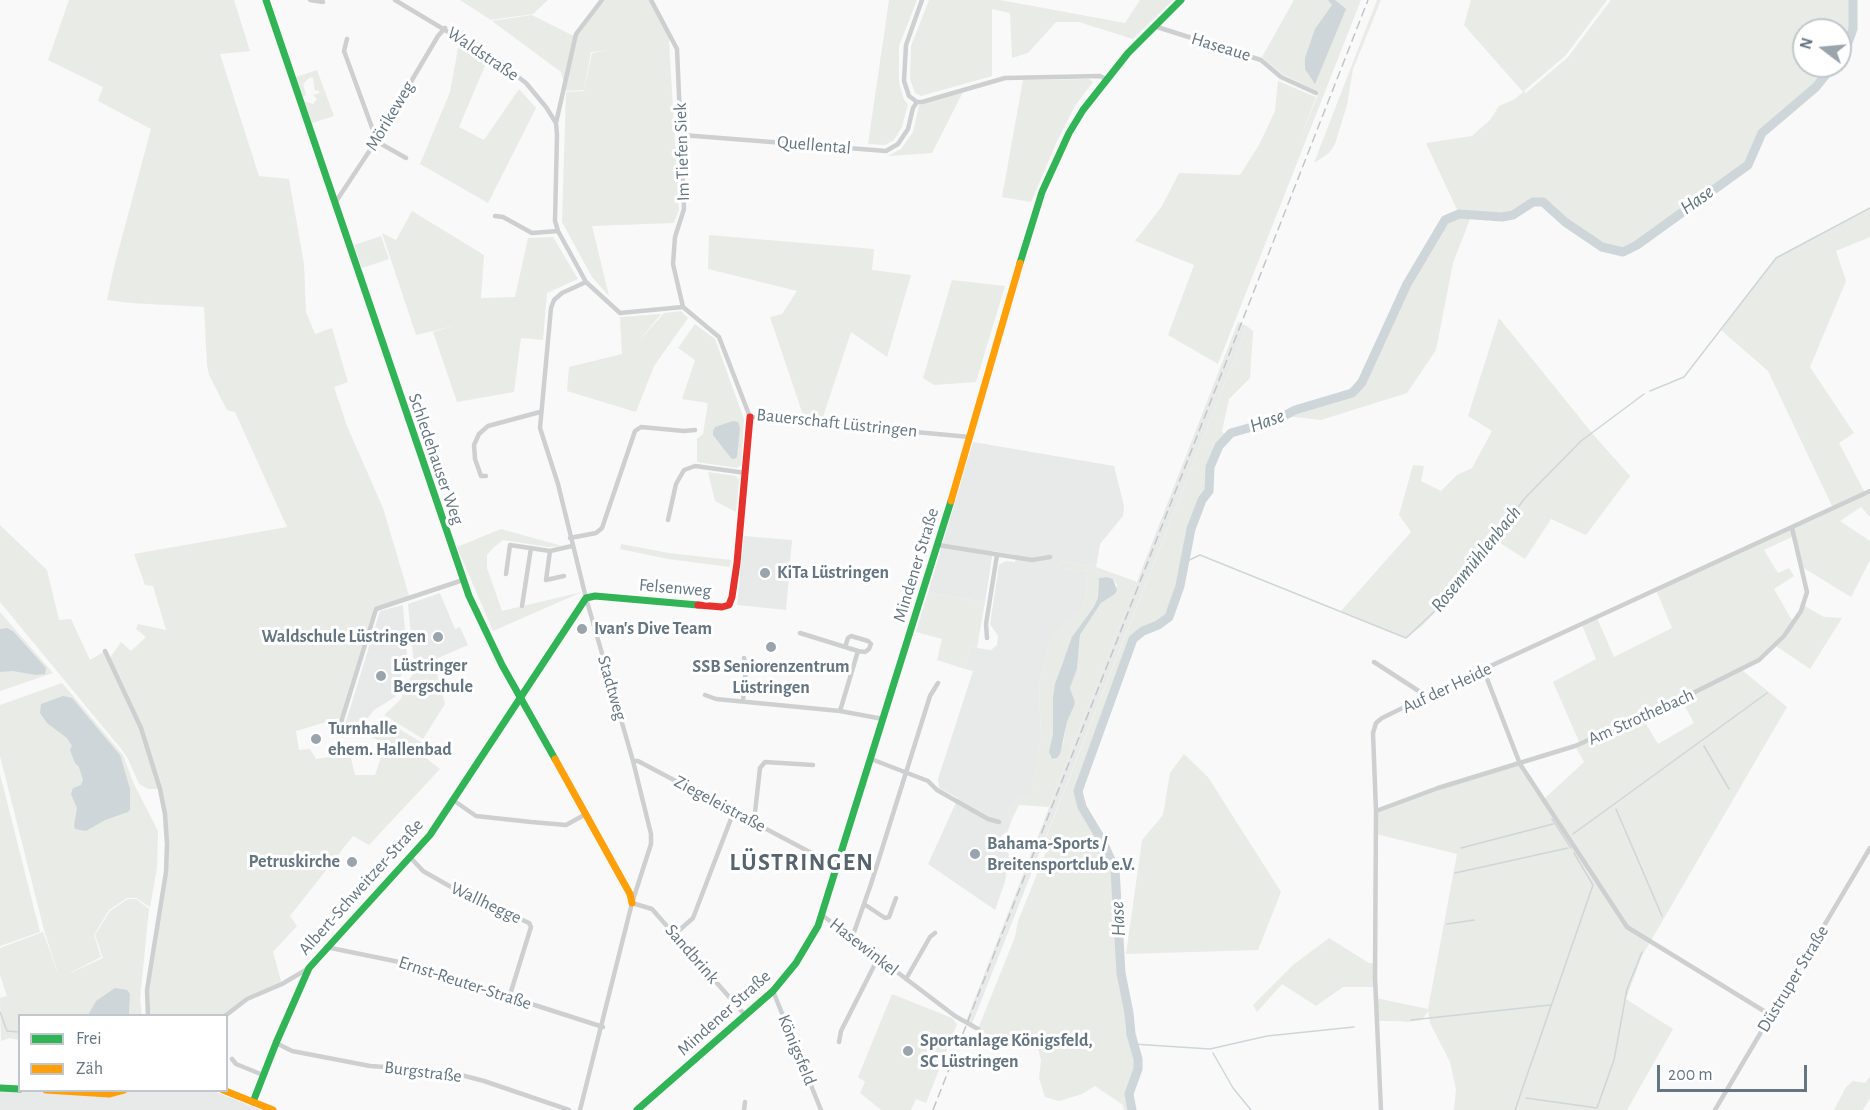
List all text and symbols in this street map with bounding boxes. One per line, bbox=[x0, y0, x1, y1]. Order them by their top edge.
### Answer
north arrow bbox=[1792, 18, 1852, 78]
street label: Waldstraße bbox=[443, 22, 523, 86]
street label: Haseaue bbox=[1189, 28, 1253, 66]
text: N bbox=[1797, 36, 1816, 51]
street label: Mörikeweg bbox=[361, 77, 419, 155]
street label: Im Tiefen Siek bbox=[669, 102, 695, 202]
street label: Quellental bbox=[776, 131, 852, 159]
water label: Hase bbox=[1676, 180, 1718, 220]
street label: Schledehauser Weg bbox=[403, 390, 469, 528]
street label: Bauerschaft Lüstringen bbox=[756, 404, 918, 442]
water label: Hase bbox=[1246, 404, 1288, 438]
water label: Rosenmühlenbach bbox=[1426, 501, 1526, 617]
street label: Mindener Straße bbox=[888, 505, 944, 625]
place label: KiTa Lüstringen bbox=[777, 562, 889, 584]
marker: KiTa Lüstringen bbox=[758, 566, 772, 580]
street label: Felsenweg bbox=[638, 574, 712, 602]
place label: Ivan's Dive Team bbox=[594, 618, 712, 640]
marker: Ivan's Dive Team bbox=[575, 622, 589, 636]
place label: Waldschule Lüstringen bbox=[262, 626, 426, 648]
marker: Waldschule Lüstringen bbox=[431, 630, 445, 644]
marker: SSB Seniorenzentrum Lüstringen bbox=[764, 640, 778, 654]
street label: Stadtweg bbox=[592, 653, 632, 723]
place label: Lüstringer Bergschule bbox=[393, 655, 473, 698]
place label: SSB Seniorenzentrum Lüstringen bbox=[692, 656, 850, 698]
street label: Auf der Heide bbox=[1399, 658, 1495, 718]
marker: Lüstringer Bergschule bbox=[374, 669, 388, 683]
street label: Am Strothebach bbox=[1585, 684, 1697, 750]
place label: Turnhalle ehem. Hallenbad bbox=[328, 718, 452, 760]
marker: Turnhalle ehem. Hallenbad bbox=[309, 732, 323, 746]
street label: Ziegeleistraße bbox=[670, 771, 770, 837]
street label: Albert-Schweitzer-Straße bbox=[294, 814, 428, 960]
place label: Bahama-Sports / Breitensportclub e.V. bbox=[987, 833, 1135, 876]
marker: Bahama-Sports / Breitensportclub e.V. bbox=[968, 847, 982, 861]
district label: LÜSTRINGEN bbox=[729, 849, 875, 877]
place label: Petruskirche bbox=[249, 851, 340, 873]
marker: Petruskirche bbox=[345, 855, 359, 869]
street label: Wallhegge bbox=[447, 877, 525, 929]
water label: Hase bbox=[1105, 901, 1131, 937]
street label: Hasewinkel bbox=[825, 913, 903, 981]
street label: Sandbrink bbox=[660, 920, 724, 988]
street label: Düstruper Straße bbox=[1753, 922, 1833, 1036]
street label: Ernst-Reuter-Straße bbox=[396, 951, 534, 1015]
street label: Mindener Straße bbox=[673, 965, 775, 1061]
street label: Königsfeld bbox=[773, 1011, 821, 1089]
legend bbox=[18, 1014, 228, 1092]
text: Frei bbox=[76, 1030, 102, 1048]
place label: Sportanlage Königsfeld, SC Lüstringen bbox=[920, 1030, 1093, 1072]
marker: Sportanlage Königsfeld, SC Lüstringen bbox=[901, 1044, 915, 1058]
scale bar bbox=[1660, 1053, 1810, 1091]
street label: Burgstraße bbox=[383, 1057, 463, 1087]
text: Zäh bbox=[76, 1060, 103, 1078]
text: 200 m bbox=[1668, 1066, 1713, 1084]

